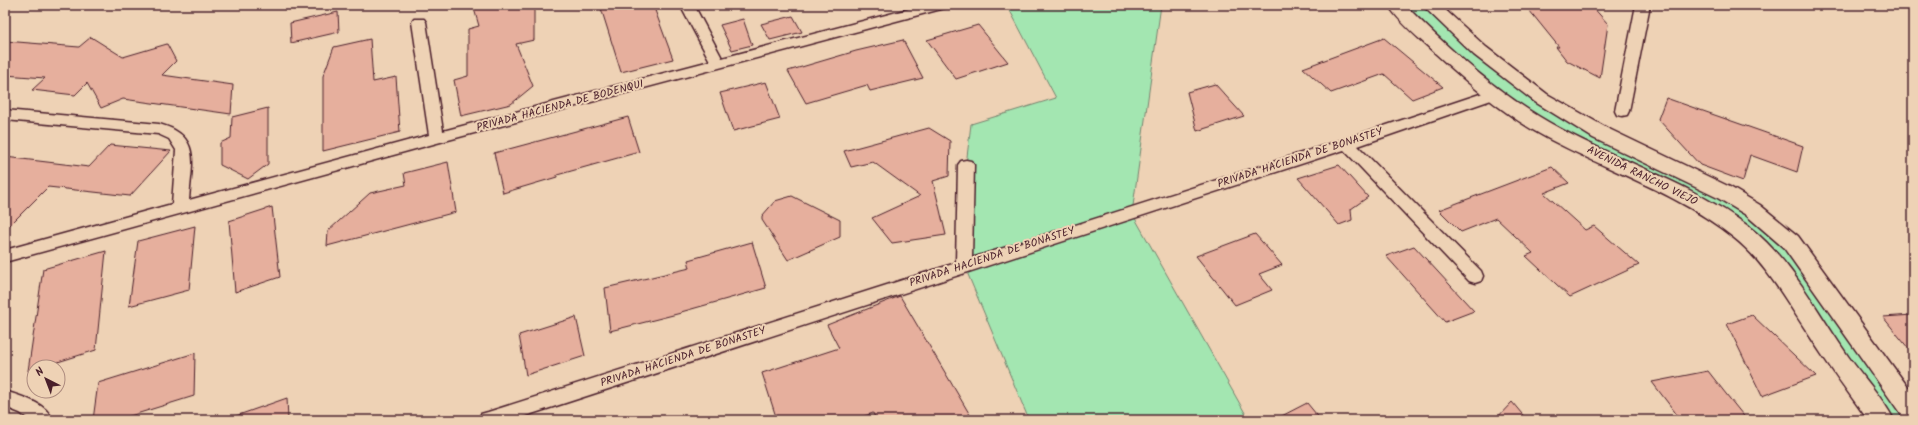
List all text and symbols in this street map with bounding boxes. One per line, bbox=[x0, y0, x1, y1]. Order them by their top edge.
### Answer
street label: PRIVADA HACIENDA DE BODENQUI bbox=[474, 75, 646, 137]
street label: PRIVADA HACIENDA DE BONASTEY bbox=[1215, 123, 1386, 193]
street label: AVENIDA RANCHO VIEJO bbox=[1584, 141, 1701, 211]
street label: PRIVADA HACIENDA DE BONASTEY bbox=[907, 222, 1078, 292]
street label: PRIVADA HACIENDA DE BONASTEY bbox=[598, 322, 769, 392]
north arrow bbox=[26, 359, 66, 399]
text: N bbox=[31, 363, 49, 381]

